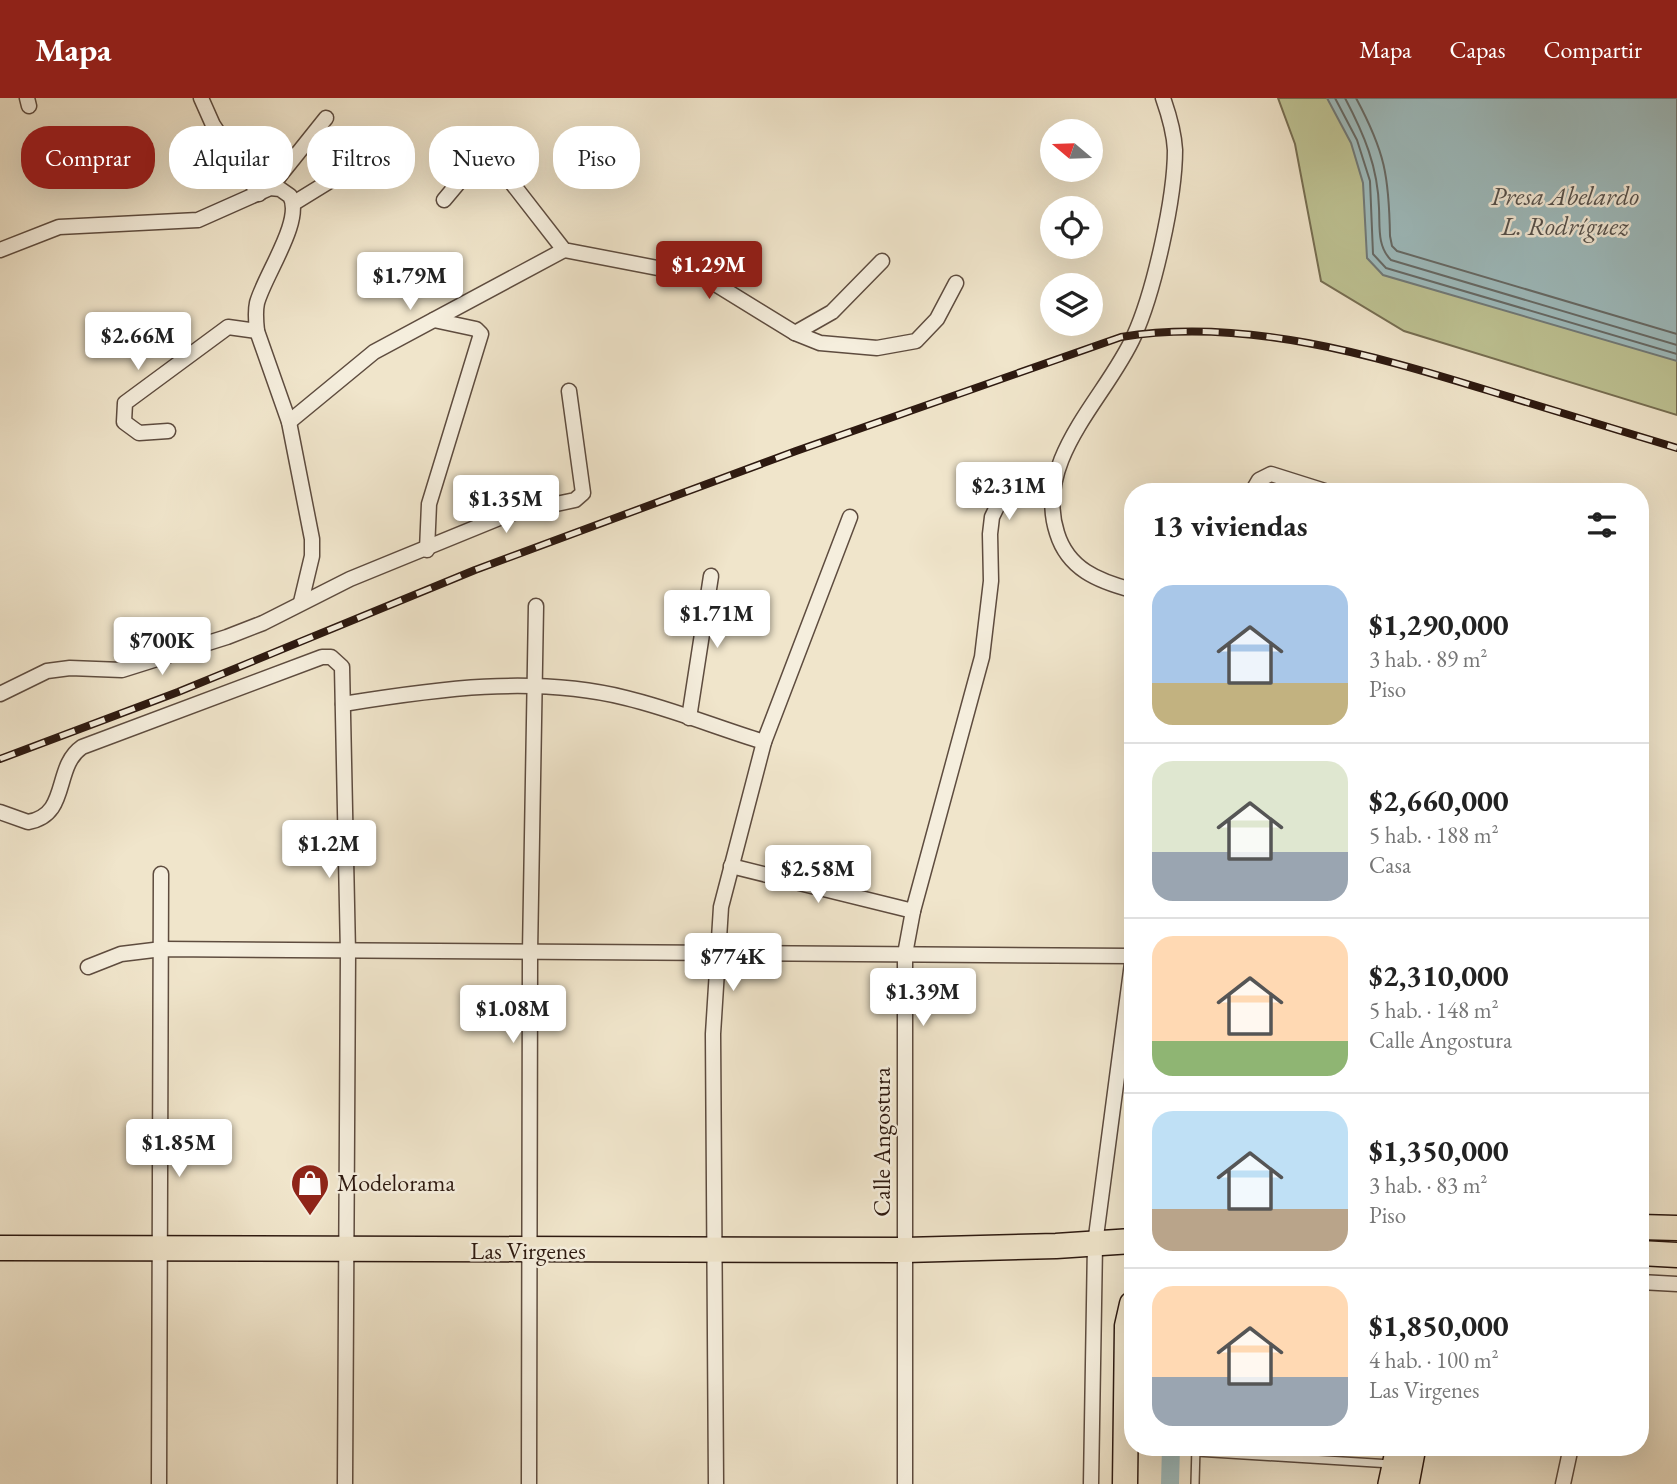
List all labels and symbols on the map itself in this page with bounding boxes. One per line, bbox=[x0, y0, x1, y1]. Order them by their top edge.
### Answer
north arrow bbox=[1040, 119, 1102, 182]
water label: Presa Abelardo L. Rodríguez bbox=[1491, 179, 1639, 243]
pin: $1.29M bbox=[652, 242, 766, 301]
pin: $1.79M bbox=[353, 252, 467, 312]
pin: $2.66M bbox=[81, 313, 195, 372]
pin: $2.31M bbox=[952, 462, 1066, 522]
pin: $1.35M bbox=[449, 476, 563, 535]
pin: $1.71M bbox=[660, 590, 774, 650]
pin: $700K bbox=[113, 618, 211, 677]
pin: $1.2M bbox=[280, 820, 378, 880]
pin: $2.58M bbox=[761, 846, 875, 905]
pin: $774K bbox=[684, 934, 782, 993]
pin: $1.39M bbox=[866, 968, 980, 1028]
pin: $1.08M bbox=[456, 986, 570, 1045]
street label: Calle Angostura bbox=[866, 1067, 897, 1217]
pin: $1.85M bbox=[122, 1119, 236, 1179]
shop icon: Modelorama bbox=[289, 1162, 331, 1217]
place label: Modelorama bbox=[337, 1167, 455, 1198]
street label: Las Virgenes bbox=[470, 1235, 586, 1266]

